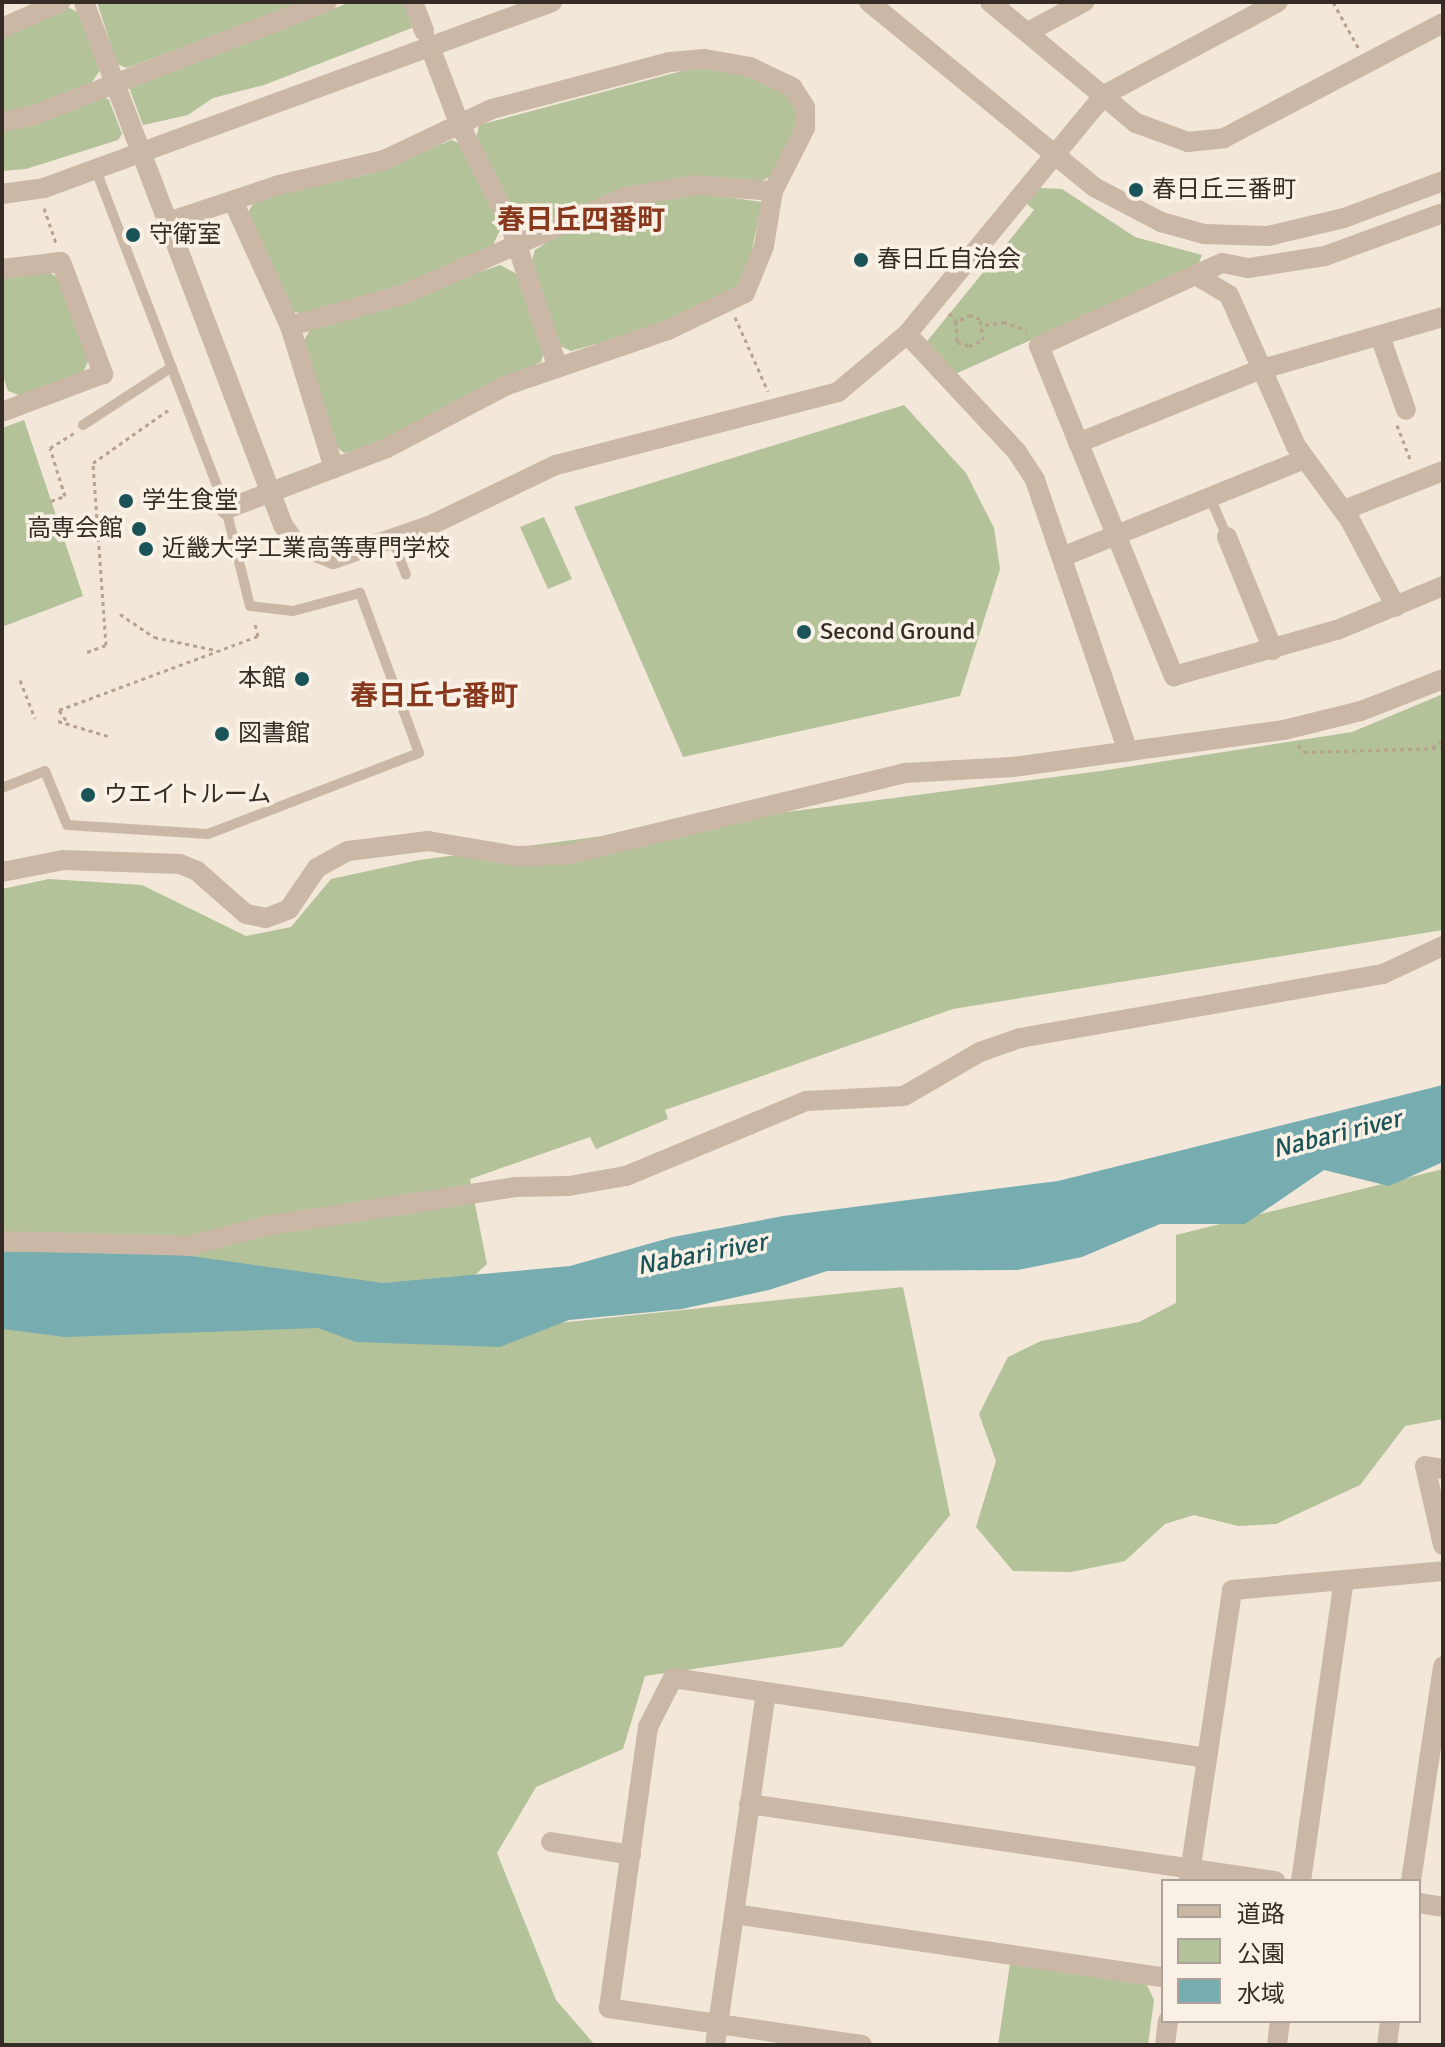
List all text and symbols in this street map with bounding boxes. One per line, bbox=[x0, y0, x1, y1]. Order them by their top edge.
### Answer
place label: 春日丘三番町 bbox=[1152, 176, 1296, 204]
marker: 春日丘三番町 bbox=[1127, 181, 1145, 199]
district label: 春日丘四番町 bbox=[497, 203, 665, 237]
place label: 守衛室 bbox=[149, 221, 221, 249]
marker: 守衛室 bbox=[124, 226, 142, 244]
place label: 春日丘自治会 bbox=[877, 246, 1021, 274]
marker: 春日丘自治会 bbox=[852, 251, 870, 269]
place label: 学生食堂 bbox=[142, 487, 238, 515]
marker: 学生食堂 bbox=[117, 492, 135, 510]
place label: 高専会館 bbox=[27, 515, 123, 543]
marker: 高専会館 bbox=[130, 520, 148, 538]
place label: 近畿大学工業高等専門学校 bbox=[162, 535, 450, 563]
marker: 近畿大学工業高等専門学校 bbox=[137, 540, 155, 558]
place label: Second Ground bbox=[820, 618, 975, 646]
marker: Second Ground bbox=[795, 623, 813, 641]
place label: 本館 bbox=[238, 665, 286, 693]
marker: 本館 bbox=[293, 670, 311, 688]
district label: 春日丘七番町 bbox=[350, 679, 518, 713]
place label: 図書館 bbox=[238, 720, 310, 748]
marker: 図書館 bbox=[213, 725, 231, 743]
place label: ウエイトルーム bbox=[104, 781, 272, 809]
marker: ウエイトルーム bbox=[79, 786, 97, 804]
water label: Nabari river bbox=[1269, 1104, 1405, 1166]
water label: Nabari river bbox=[635, 1227, 769, 1283]
legend bbox=[1161, 1879, 1421, 2023]
text: 道路 bbox=[1237, 1899, 1285, 1929]
text: 公園 bbox=[1237, 1939, 1285, 1969]
text: 水域 bbox=[1237, 1979, 1285, 2009]

